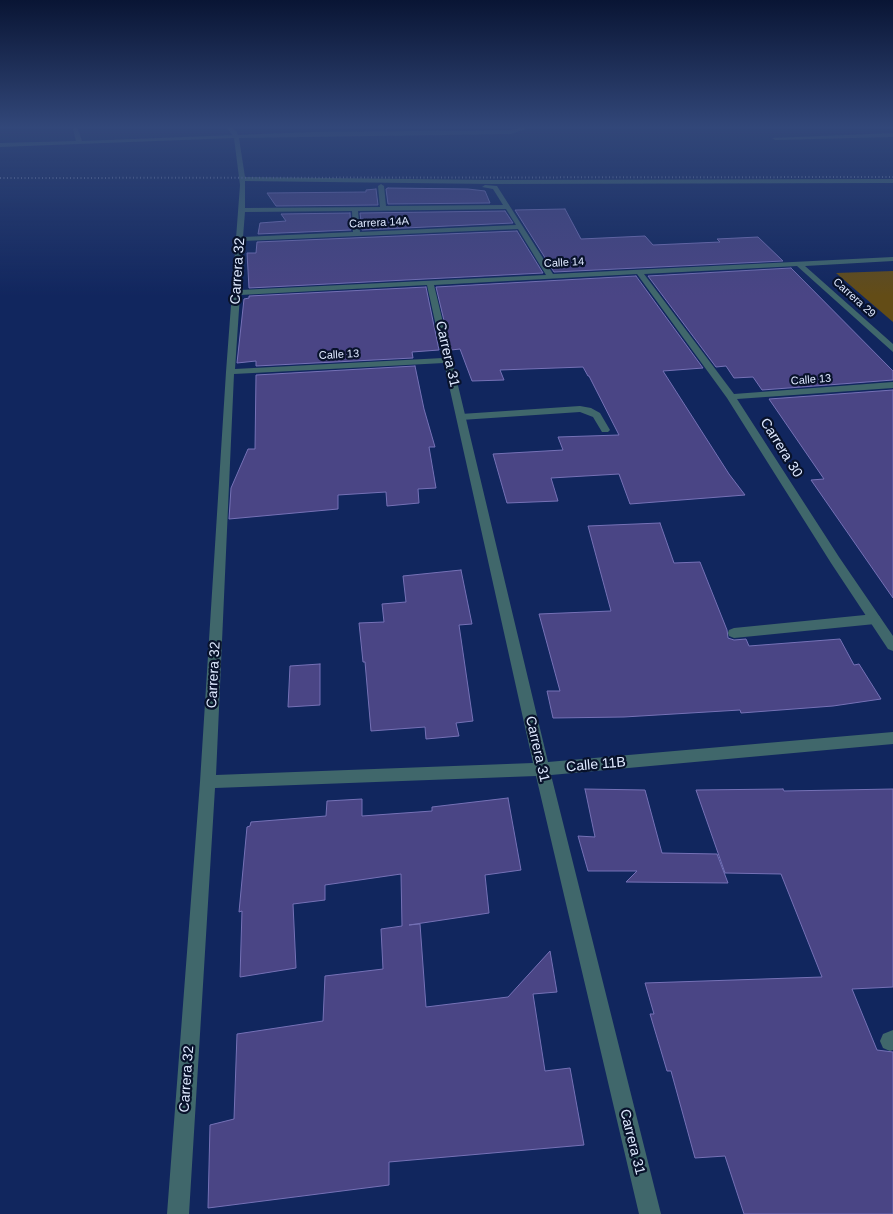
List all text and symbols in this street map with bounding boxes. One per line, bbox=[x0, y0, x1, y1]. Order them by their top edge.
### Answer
street label: Carrera 14A bbox=[349, 215, 409, 231]
street label: Carrera 32 bbox=[227, 237, 249, 305]
street label: Calle 14 bbox=[544, 255, 584, 271]
street label: Carrera 29 bbox=[830, 276, 878, 320]
street label: Carrera 31 bbox=[431, 320, 463, 388]
street label: Calle 13 bbox=[319, 347, 359, 363]
street label: Calle 13 bbox=[790, 372, 832, 388]
street label: Carrera 30 bbox=[756, 415, 806, 481]
street label: Carrera 32 bbox=[204, 641, 224, 709]
street label: Carrera 31 bbox=[521, 715, 553, 783]
street label: Calle 11B bbox=[566, 754, 626, 776]
street label: Carrera 32 bbox=[176, 1045, 198, 1113]
street label: Carrera 31 bbox=[616, 1108, 648, 1176]

